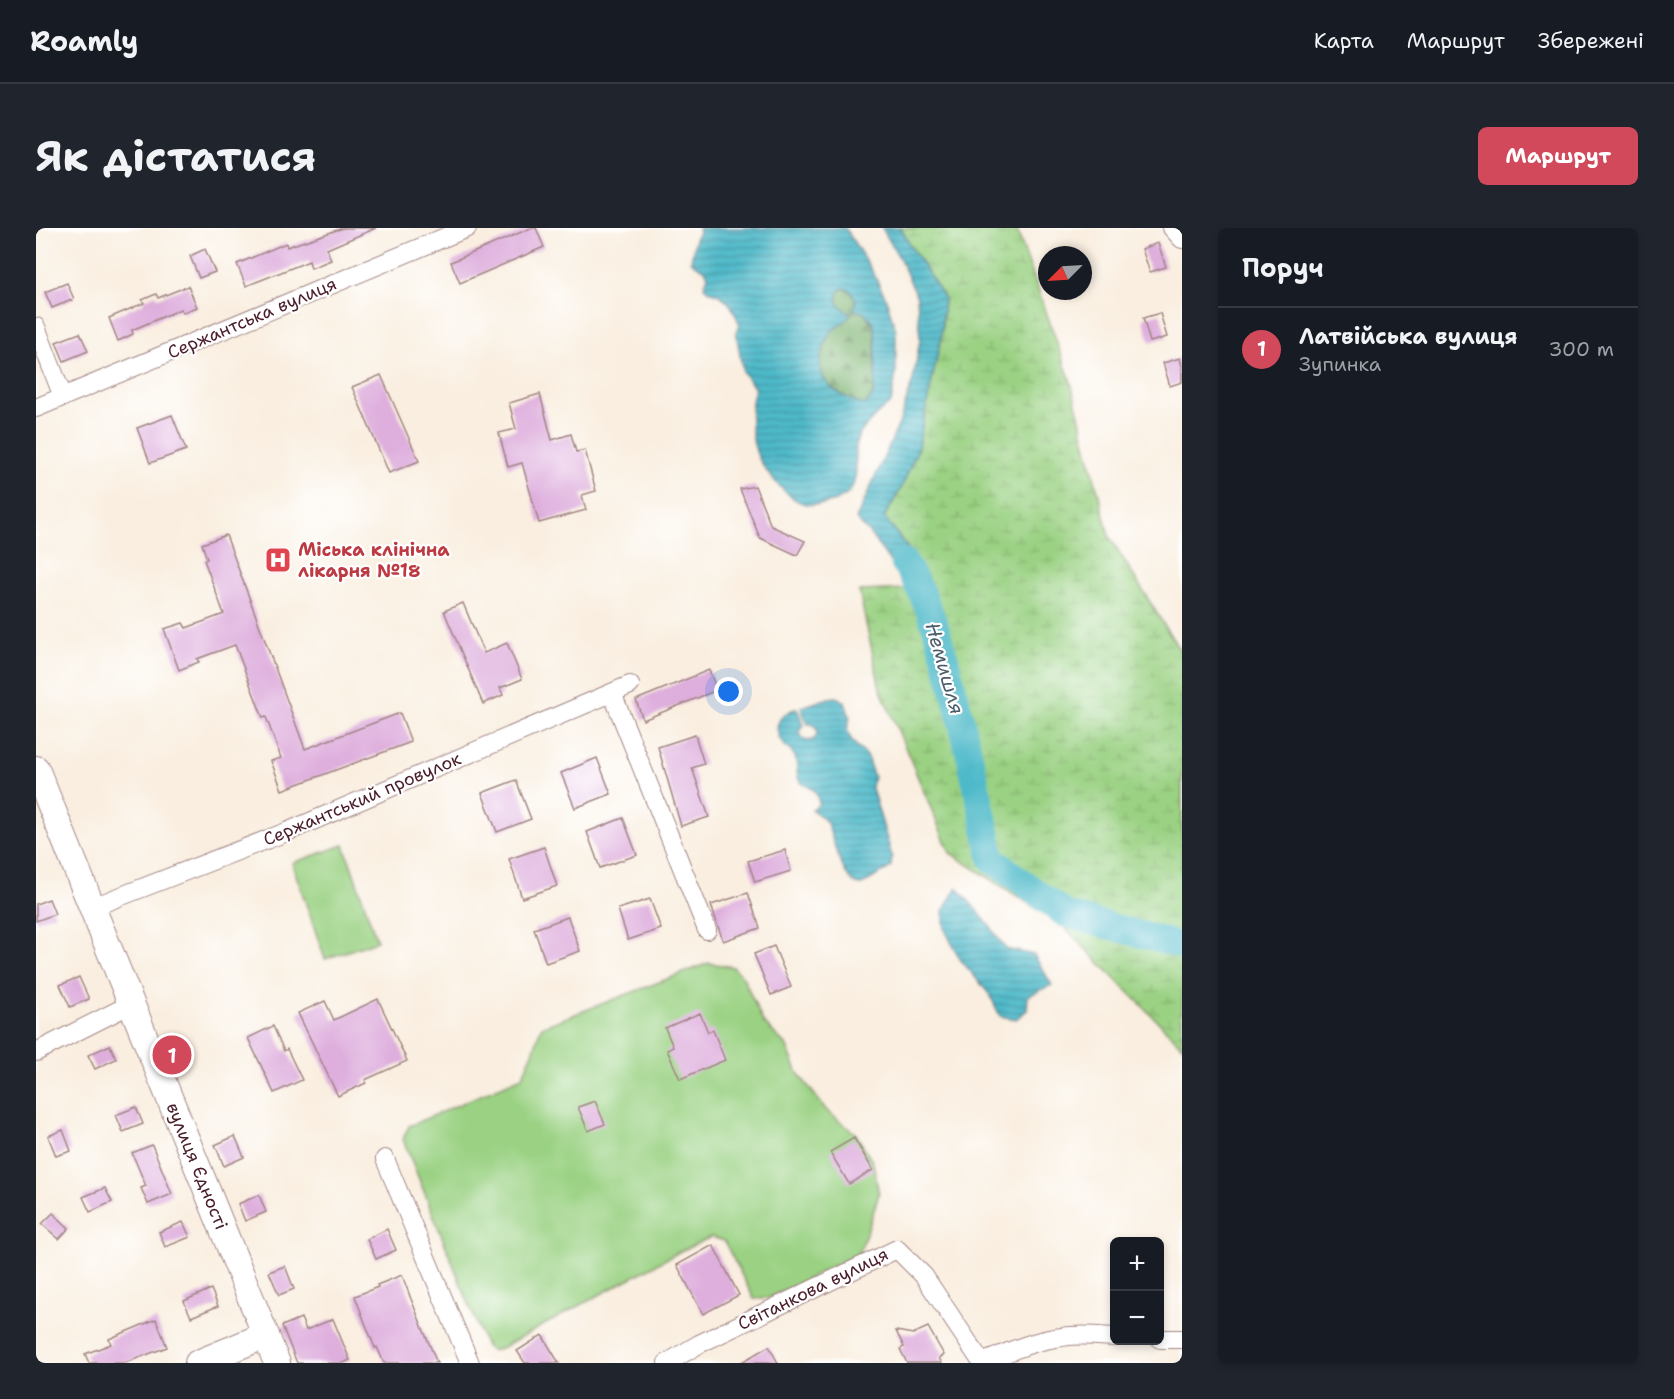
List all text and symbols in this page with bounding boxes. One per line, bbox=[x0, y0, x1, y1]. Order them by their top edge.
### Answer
text: Roamly bbox=[30, 22, 138, 60]
text: Карта bbox=[1314, 27, 1374, 55]
text: Маршрут bbox=[1407, 27, 1505, 55]
text: Збережені bbox=[1538, 27, 1644, 55]
button: Маршрут bbox=[1478, 127, 1638, 185]
text: Як дістатися bbox=[36, 128, 316, 184]
north arrow bbox=[1038, 246, 1092, 300]
text: Поруч bbox=[1242, 250, 1324, 285]
street label: Сержантська вулиця bbox=[164, 271, 340, 365]
text: Латвійська вулиця bbox=[1299, 322, 1518, 351]
text: 1 bbox=[1257, 336, 1266, 362]
text: 300 m bbox=[1548, 336, 1614, 362]
text: Зупинка bbox=[1299, 351, 1381, 377]
place label: Міська клінічна лікарня №18 bbox=[298, 538, 450, 583]
hospital icon: Міська клінічна лікарня №18 bbox=[263, 545, 293, 575]
water label: Немишля bbox=[920, 619, 970, 717]
your location bbox=[714, 677, 743, 706]
street label: Сержантський провулок bbox=[259, 746, 465, 852]
pin: 1 bbox=[152, 1032, 192, 1078]
street label: вулиця Єдності bbox=[161, 1099, 233, 1233]
map controls bbox=[1110, 1237, 1164, 1345]
button: + bbox=[1110, 1237, 1164, 1291]
street label: Світанкова вулиця bbox=[734, 1242, 892, 1336]
button: − bbox=[1110, 1291, 1164, 1345]

